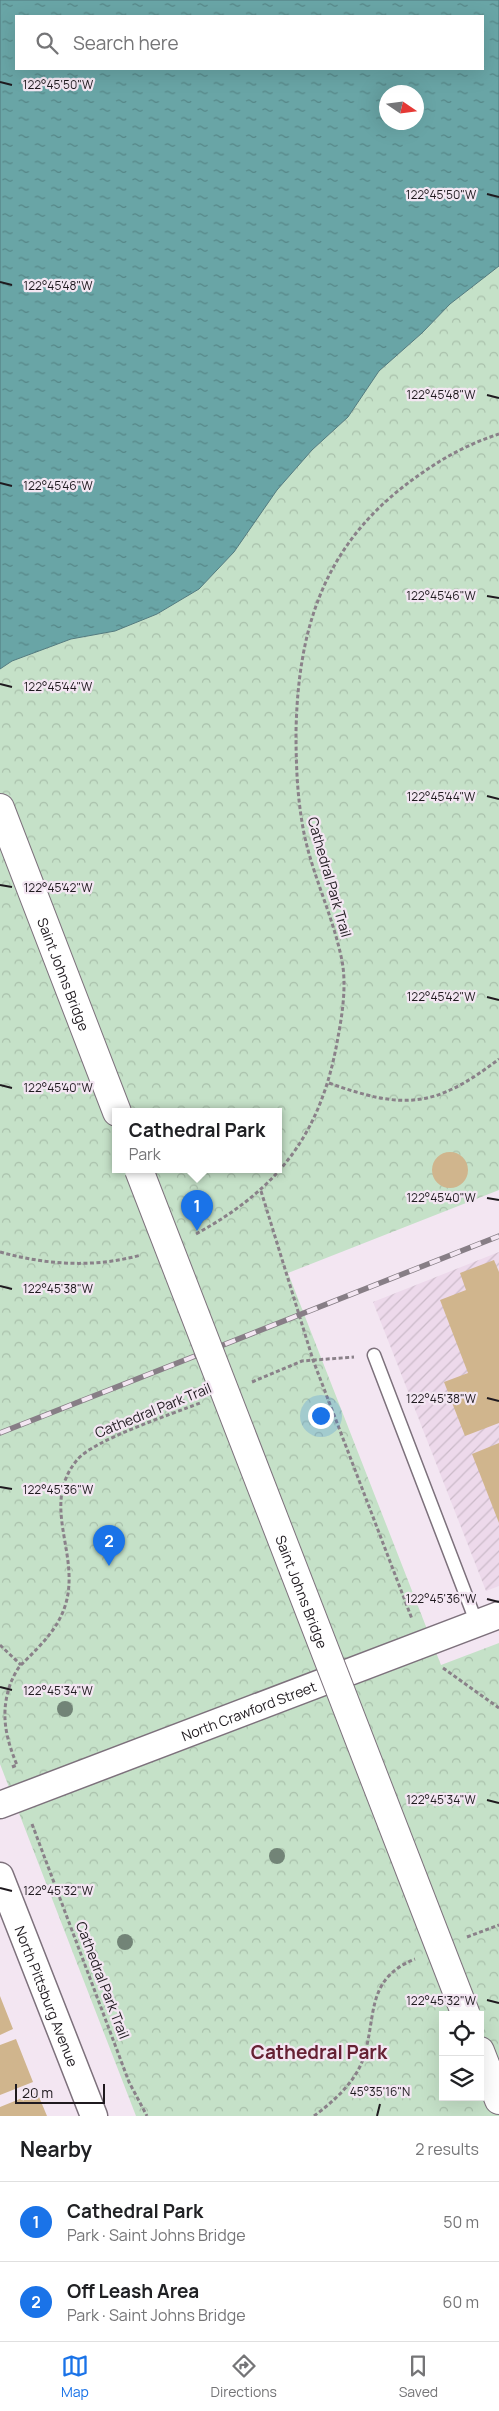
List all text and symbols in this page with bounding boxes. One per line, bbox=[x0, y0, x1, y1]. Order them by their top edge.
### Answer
search box bbox=[15, 15, 484, 70]
icon: search bbox=[33, 29, 61, 57]
text: Search here bbox=[73, 30, 179, 56]
text: 122°45'50"W bbox=[23, 76, 94, 93]
north arrow bbox=[379, 85, 424, 130]
text: 122°45'50"W bbox=[406, 186, 477, 203]
text: 122°45'48"W bbox=[24, 277, 93, 294]
text: 122°45'48"W bbox=[407, 386, 476, 403]
text: 122°45'46"W bbox=[23, 477, 93, 494]
text: 122°45'46"W bbox=[406, 587, 476, 604]
text: 122°45'44"W bbox=[24, 678, 93, 695]
text: 122°45'44"W bbox=[407, 788, 476, 805]
street label: Cathedral Park Trail bbox=[304, 815, 356, 939]
text: 122°45'42"W bbox=[24, 879, 93, 896]
street label: Saint Johns Bridge bbox=[34, 915, 94, 1033]
text: 122°45'42"W bbox=[407, 988, 476, 1005]
text: 122°45'40"W bbox=[23, 1079, 93, 1096]
popup bbox=[112, 1108, 282, 1173]
text: Cathedral Park bbox=[129, 1117, 265, 1143]
text: Park bbox=[129, 1143, 161, 1165]
text: 122°45'40"W bbox=[406, 1189, 476, 1206]
pin: 1 bbox=[181, 1190, 213, 1231]
text: 122°45'38"W bbox=[23, 1280, 94, 1297]
street label: Cathedral Park Trail bbox=[92, 1378, 214, 1442]
text: 122°45'38"W bbox=[406, 1390, 477, 1407]
your location bbox=[308, 1403, 334, 1429]
text: 122°45'36"W bbox=[23, 1481, 94, 1498]
pin: 2 bbox=[93, 1525, 125, 1566]
street label: Saint Johns Bridge bbox=[272, 1532, 333, 1651]
text: 122°45'36"W bbox=[406, 1590, 477, 1607]
street label: North Crawford Street bbox=[178, 1676, 319, 1745]
text: 122°45'34"W bbox=[23, 1682, 94, 1699]
text: 122°45'34"W bbox=[406, 1791, 477, 1808]
text: 122°45'32"W bbox=[23, 1882, 94, 1899]
street label: Cathedral Park Trail bbox=[72, 1919, 134, 2041]
street label: North Pittsburg Avenue bbox=[11, 1923, 83, 2069]
text: 122°45'32"W bbox=[406, 1992, 477, 2009]
map controls bbox=[439, 2011, 484, 2101]
button: locate bbox=[439, 2011, 484, 2056]
district label: Cathedral Park bbox=[251, 2039, 388, 2065]
button: layers bbox=[439, 2056, 484, 2101]
scale bar bbox=[15, 2081, 105, 2104]
text: 20 m bbox=[22, 2083, 53, 2102]
text: 45°35'16"N bbox=[350, 2083, 410, 2100]
text: Nearby bbox=[20, 2135, 92, 2163]
text: 2 results bbox=[415, 2138, 479, 2160]
text: Cathedral Park bbox=[67, 2198, 203, 2224]
text: 1 bbox=[32, 2211, 40, 2233]
text: 50 m bbox=[443, 2211, 479, 2233]
text: Park · Saint Johns Bridge bbox=[67, 2224, 246, 2246]
text: Off Leash Area bbox=[67, 2278, 199, 2304]
text: 2 bbox=[31, 2291, 41, 2313]
text: 60 m bbox=[443, 2291, 479, 2313]
text: Park · Saint Johns Bridge bbox=[67, 2304, 246, 2326]
tab: Map bbox=[61, 2352, 89, 2401]
tab: Directions bbox=[211, 2352, 277, 2401]
tab: Saved bbox=[399, 2352, 438, 2401]

